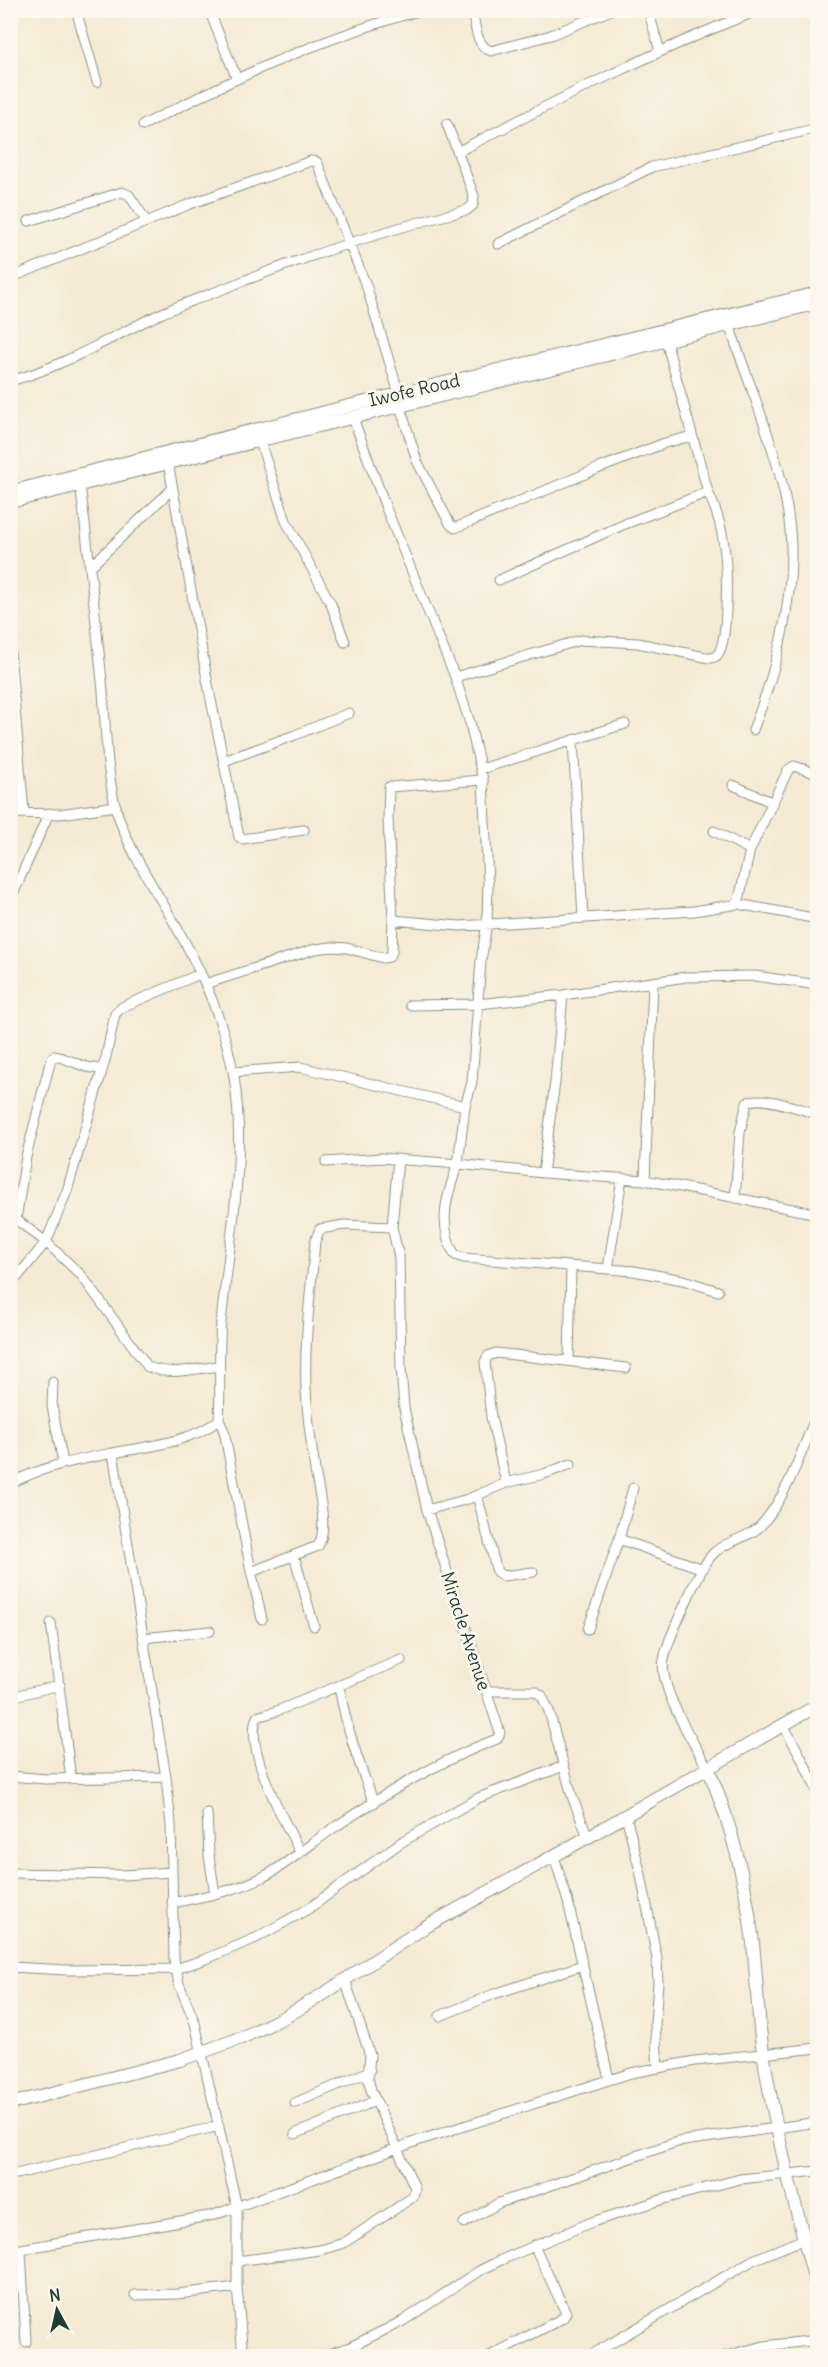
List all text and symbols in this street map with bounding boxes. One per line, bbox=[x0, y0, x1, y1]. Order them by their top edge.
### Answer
street label: Iwofe Road bbox=[366, 368, 462, 412]
street label: Miracle Avenue bbox=[436, 1569, 496, 1693]
north arrow bbox=[27, 2280, 87, 2340]
text: N bbox=[48, 2284, 62, 2306]

